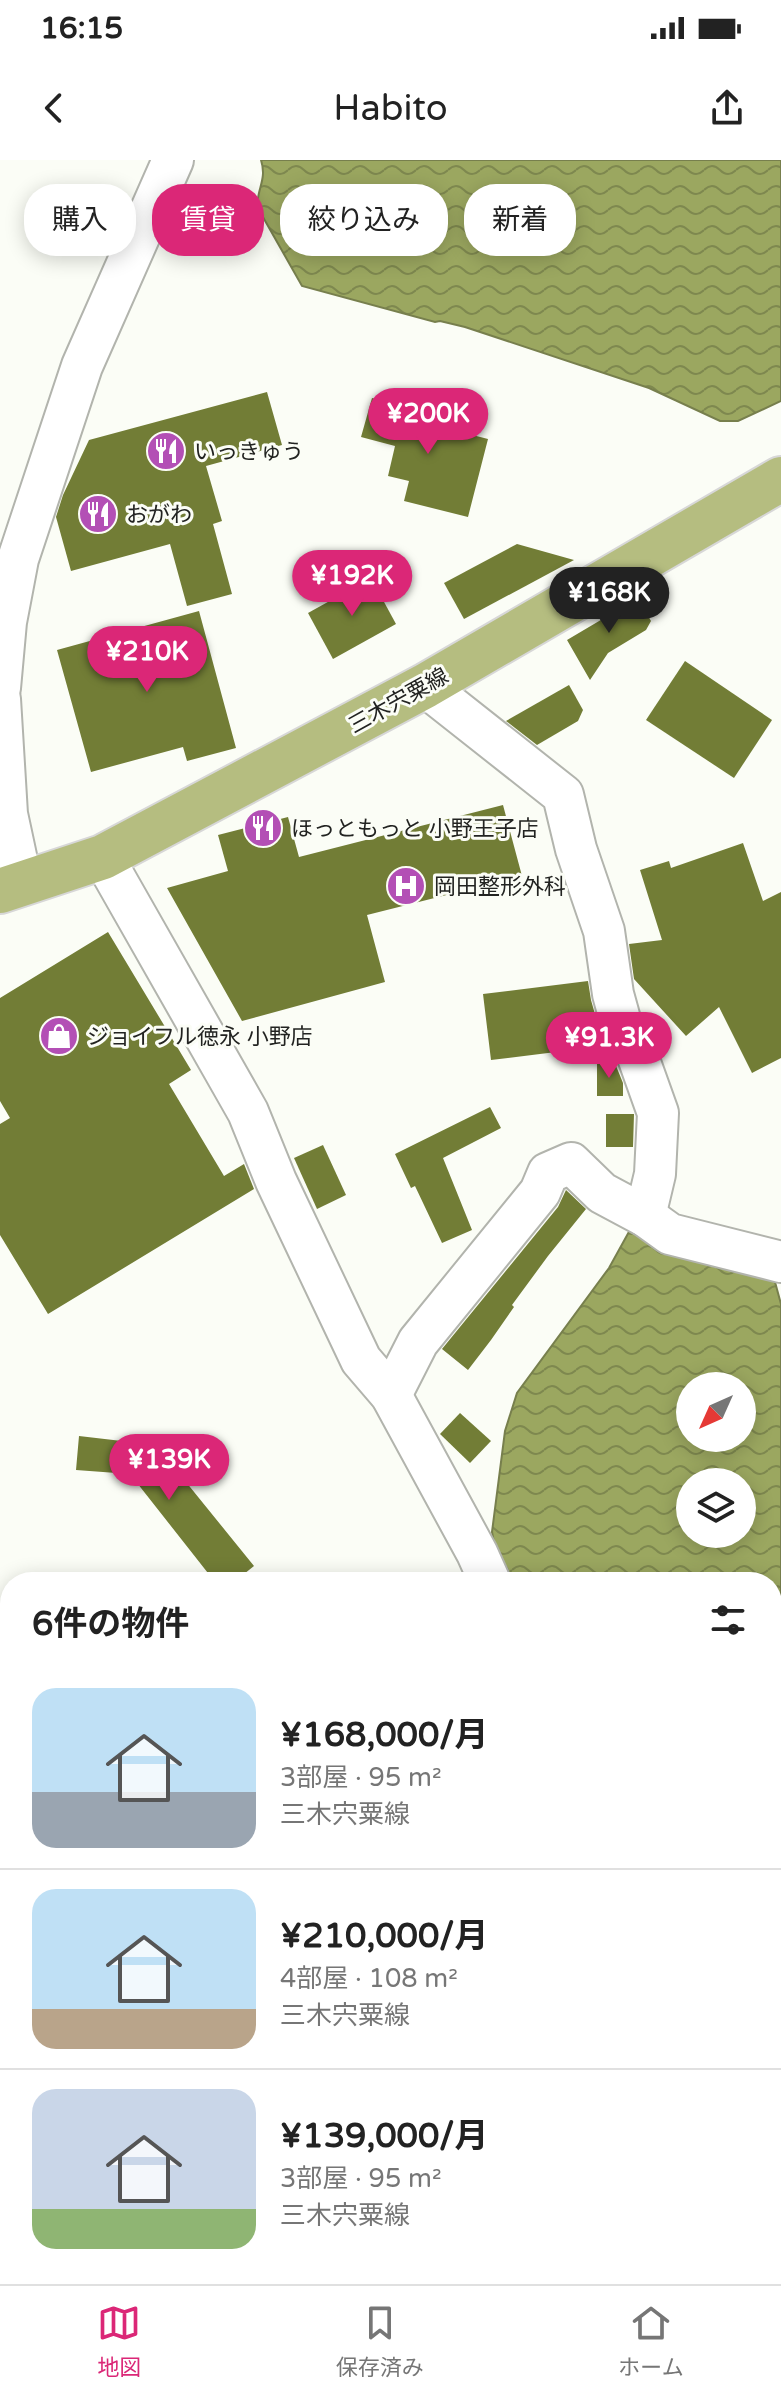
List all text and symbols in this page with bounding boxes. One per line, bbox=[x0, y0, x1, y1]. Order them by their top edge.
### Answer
text: 16:15 bbox=[40, 10, 123, 47]
icon: back bbox=[32, 86, 76, 130]
icon: share bbox=[705, 86, 749, 130]
text: Habito bbox=[333, 87, 448, 130]
chip: 購入 bbox=[24, 184, 136, 256]
chip: 賃貸 bbox=[152, 184, 264, 256]
chip: 絞り込み bbox=[280, 184, 448, 256]
chip: 新着 bbox=[464, 184, 576, 256]
pin: ¥200K bbox=[372, 388, 484, 456]
text: ¥200K bbox=[386, 398, 470, 429]
restaurant icon: いっきゅう bbox=[145, 430, 187, 472]
place label: いっきゅう bbox=[194, 439, 304, 465]
restaurant icon: おがわ bbox=[77, 493, 119, 535]
place label: おがわ bbox=[126, 502, 192, 528]
pin: ¥192K bbox=[296, 550, 408, 618]
text: ¥192K bbox=[310, 560, 394, 591]
pin: ¥168K bbox=[553, 567, 665, 635]
text: ¥168K bbox=[567, 577, 651, 608]
pin: ¥210K bbox=[91, 626, 203, 694]
text: ¥210K bbox=[105, 636, 189, 667]
street label: 三木宍粟線 bbox=[344, 663, 453, 739]
restaurant icon: ほっともっと 小野王子店 bbox=[242, 807, 284, 849]
place label: ほっともっと 小野王子店 bbox=[291, 816, 539, 842]
hospital icon: 岡田整形外科 bbox=[385, 865, 427, 907]
place label: 岡田整形外科 bbox=[434, 874, 566, 900]
pin: ¥91.3K bbox=[544, 1012, 674, 1080]
shop icon: ジョイフル徳永 小野店 bbox=[38, 1015, 80, 1057]
text: ¥91.3K bbox=[564, 1022, 654, 1053]
place label: ジョイフル徳永 小野店 bbox=[87, 1024, 313, 1050]
north arrow bbox=[676, 1372, 756, 1452]
map controls bbox=[676, 1372, 756, 1548]
pin: ¥139K bbox=[113, 1434, 225, 1502]
text: ¥139K bbox=[127, 1444, 211, 1475]
button: layers bbox=[676, 1468, 756, 1548]
icon: filters bbox=[706, 1598, 750, 1642]
text: 6件の物件 bbox=[32, 1604, 189, 1645]
text: ¥168,000/月 bbox=[280, 1715, 488, 1756]
icon: home bbox=[96, 1720, 192, 1816]
text: 3部屋 · 95 m² bbox=[280, 1762, 442, 1793]
text: 三木宍粟線 bbox=[280, 1799, 410, 1830]
text: ¥210,000/月 bbox=[280, 1916, 488, 1957]
icon: home bbox=[96, 1921, 192, 2017]
text: 4部屋 · 108 m² bbox=[280, 1963, 458, 1994]
text: 三木宍粟線 bbox=[280, 2000, 410, 2031]
text: ¥139,000/月 bbox=[280, 2116, 488, 2157]
icon: home bbox=[96, 2121, 192, 2217]
text: 3部屋 · 95 m² bbox=[280, 2163, 442, 2194]
text: 三木宍粟線 bbox=[280, 2200, 410, 2231]
tab: 地図 bbox=[97, 2301, 141, 2381]
tab: 保存済み bbox=[336, 2301, 424, 2381]
tab: ホーム bbox=[618, 2301, 684, 2381]

